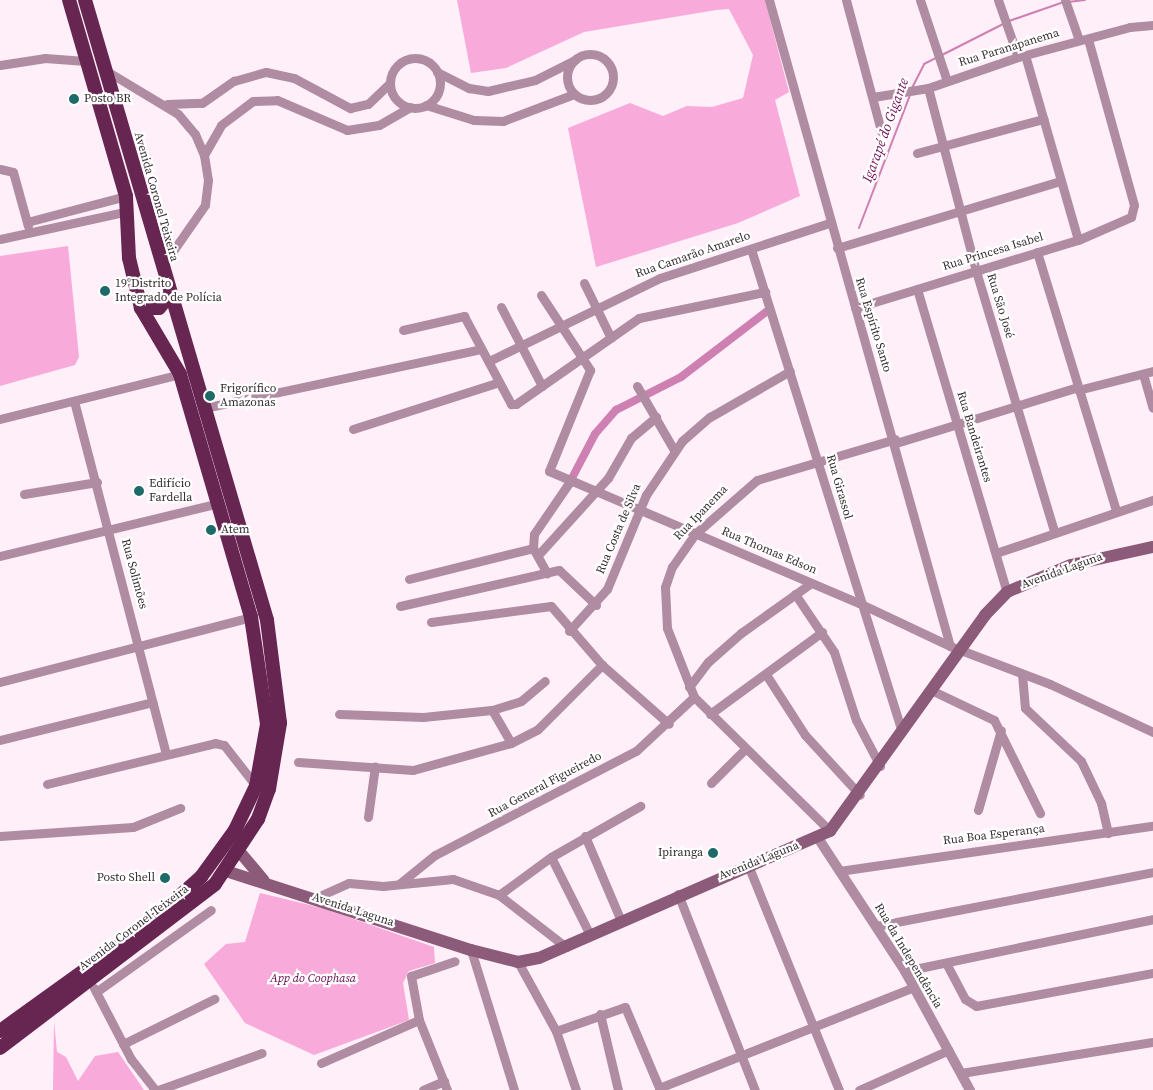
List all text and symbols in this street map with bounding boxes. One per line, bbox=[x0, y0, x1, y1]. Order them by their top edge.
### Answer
street label: Rua Paranapanema bbox=[957, 26, 1061, 70]
water label: Igarapé do Gigante bbox=[858, 75, 912, 185]
place label: Posto BR bbox=[84, 92, 131, 106]
marker: Posto BR bbox=[68, 93, 80, 105]
street label: Avenida Coronel Teixeira bbox=[131, 131, 181, 263]
street label: Rua Camarão Amarelo bbox=[634, 229, 752, 281]
street label: Rua Princesa Isabel bbox=[941, 230, 1045, 274]
street label: Rua São José bbox=[983, 272, 1017, 340]
street label: Rua Espírito Santo bbox=[852, 276, 894, 374]
place label: 19°Distrito Integrado de Polícia bbox=[115, 277, 222, 305]
marker: 19°Distrito Integrado de Polícia bbox=[99, 285, 111, 297]
place label: Frigorífico Amazonas bbox=[220, 382, 276, 410]
marker: Frigorífico Amazonas bbox=[204, 390, 216, 402]
street label: Rua Bandeirantes bbox=[953, 390, 995, 484]
street label: Rua Girassol bbox=[823, 453, 855, 521]
place label: Edifício Fardella bbox=[149, 477, 192, 505]
street label: Rua Costa de Silva bbox=[593, 482, 645, 576]
street label: Rua Ipanema bbox=[671, 482, 731, 544]
marker: Edifício Fardella bbox=[133, 485, 145, 497]
place label: Atem bbox=[221, 523, 250, 537]
marker: Atem bbox=[205, 524, 217, 536]
street label: Rua Thomas Edson bbox=[719, 524, 819, 578]
street label: Rua Solimões bbox=[118, 537, 150, 611]
street label: Avenida Laguna bbox=[1019, 550, 1105, 592]
street label: Rua General Figueiredo bbox=[486, 749, 604, 821]
street label: Rua Boa Esperança bbox=[942, 822, 1046, 848]
street label: Avenida Laguna bbox=[717, 838, 801, 884]
place label: Ipiranga bbox=[658, 846, 703, 860]
marker: Ipiranga bbox=[707, 847, 719, 859]
place label: Posto Shell bbox=[97, 871, 155, 885]
marker: Posto Shell bbox=[159, 872, 171, 884]
street label: Avenida Coronel Teixeira bbox=[76, 882, 192, 974]
street label: Avenida Laguna bbox=[310, 890, 396, 930]
street label: Rua da Independência bbox=[871, 901, 945, 1011]
park label: App do Coophasa bbox=[270, 972, 356, 986]

